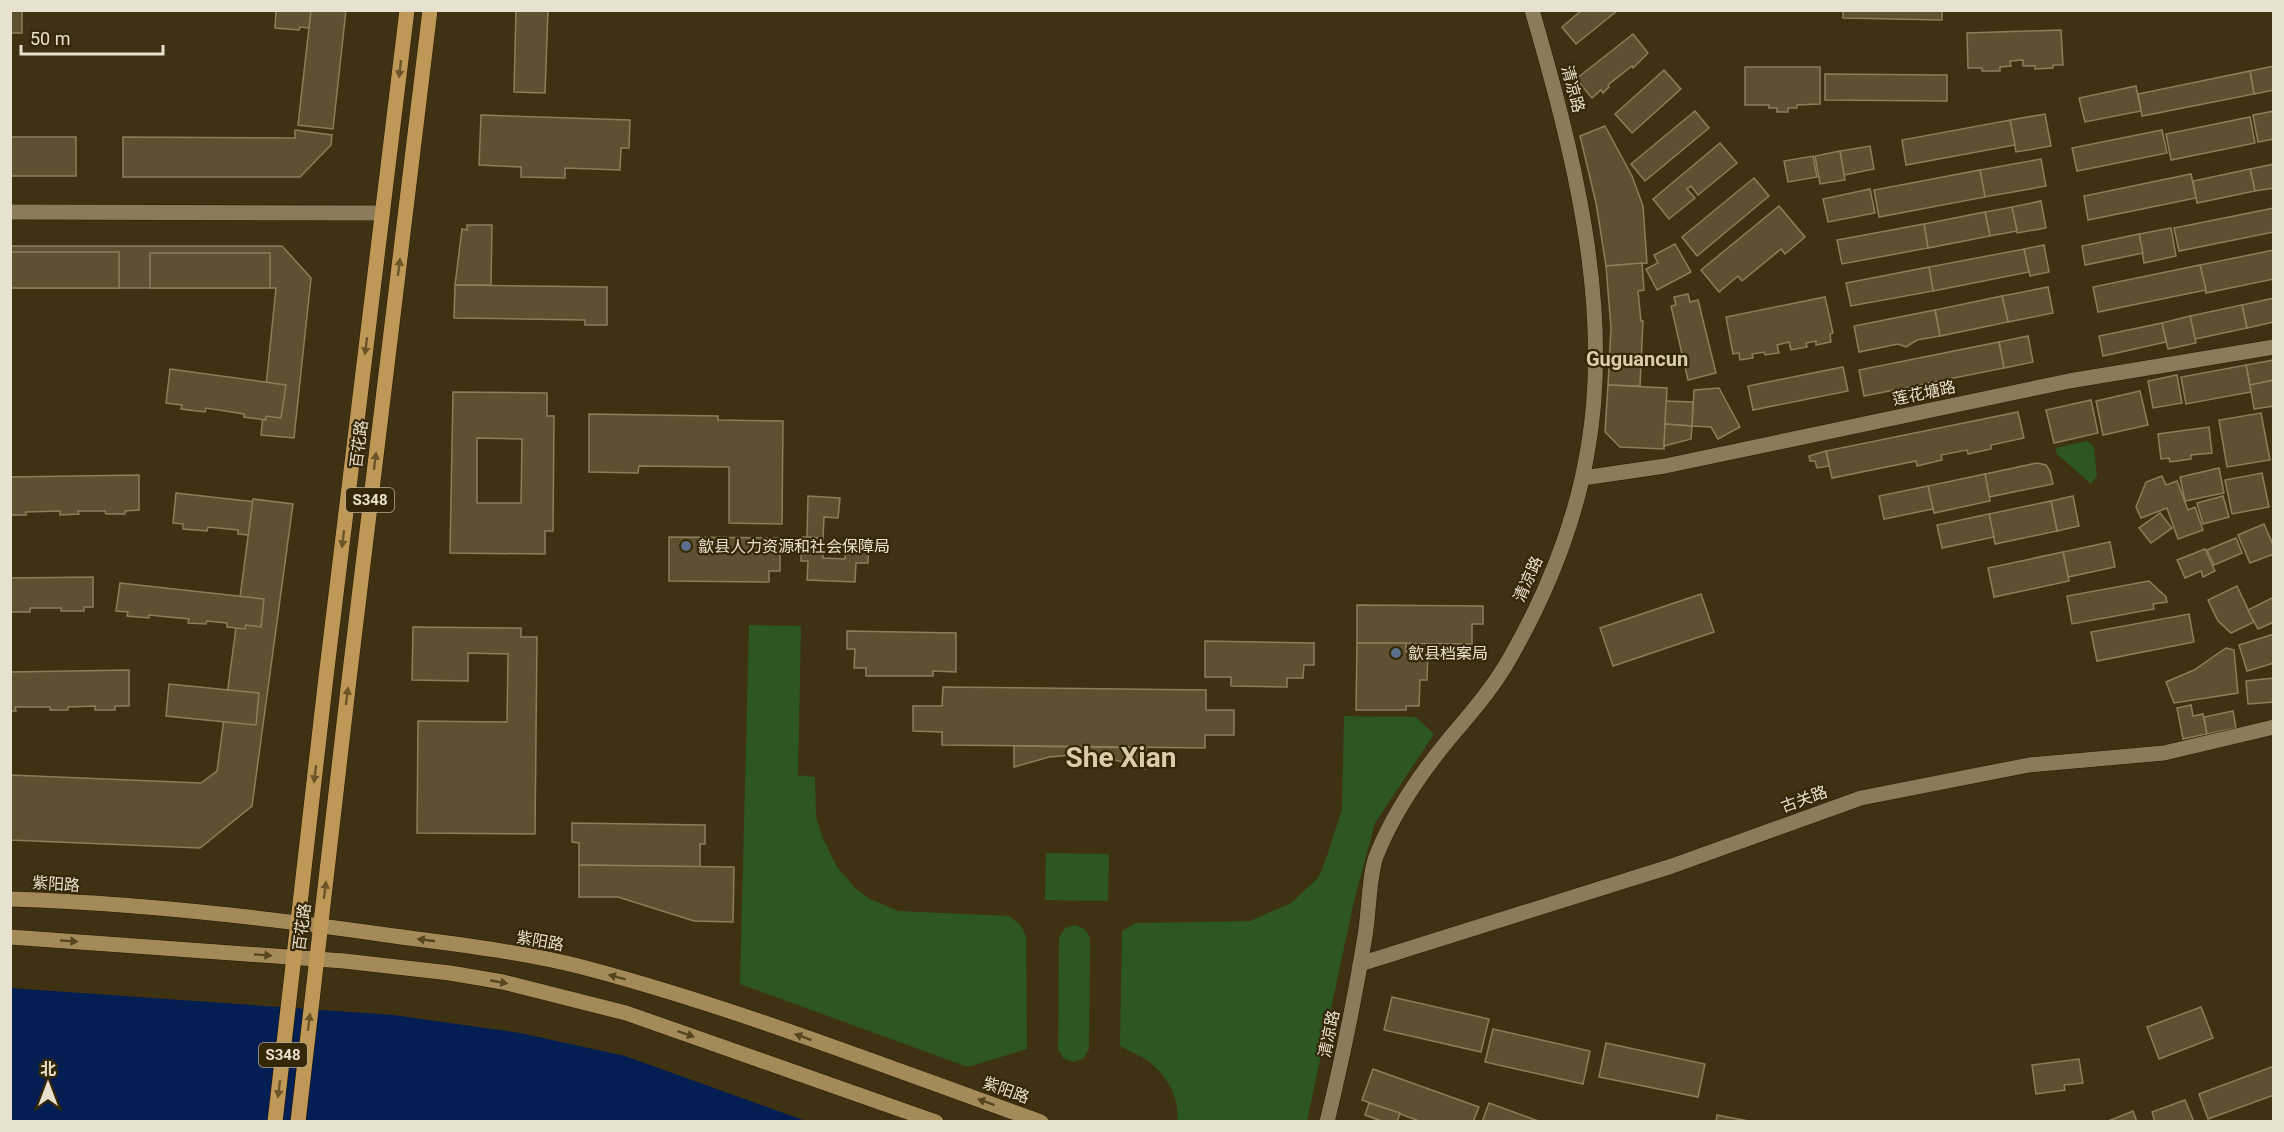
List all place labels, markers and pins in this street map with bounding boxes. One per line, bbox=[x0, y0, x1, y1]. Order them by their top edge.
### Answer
place label: 歙县人力资源和社会保障局 bbox=[698, 537, 890, 556]
marker: 歙县人力资源和社会保障局 bbox=[679, 539, 693, 553]
place label: 歙县档案局 bbox=[1408, 644, 1488, 663]
marker: 歙县档案局 bbox=[1389, 646, 1403, 660]

